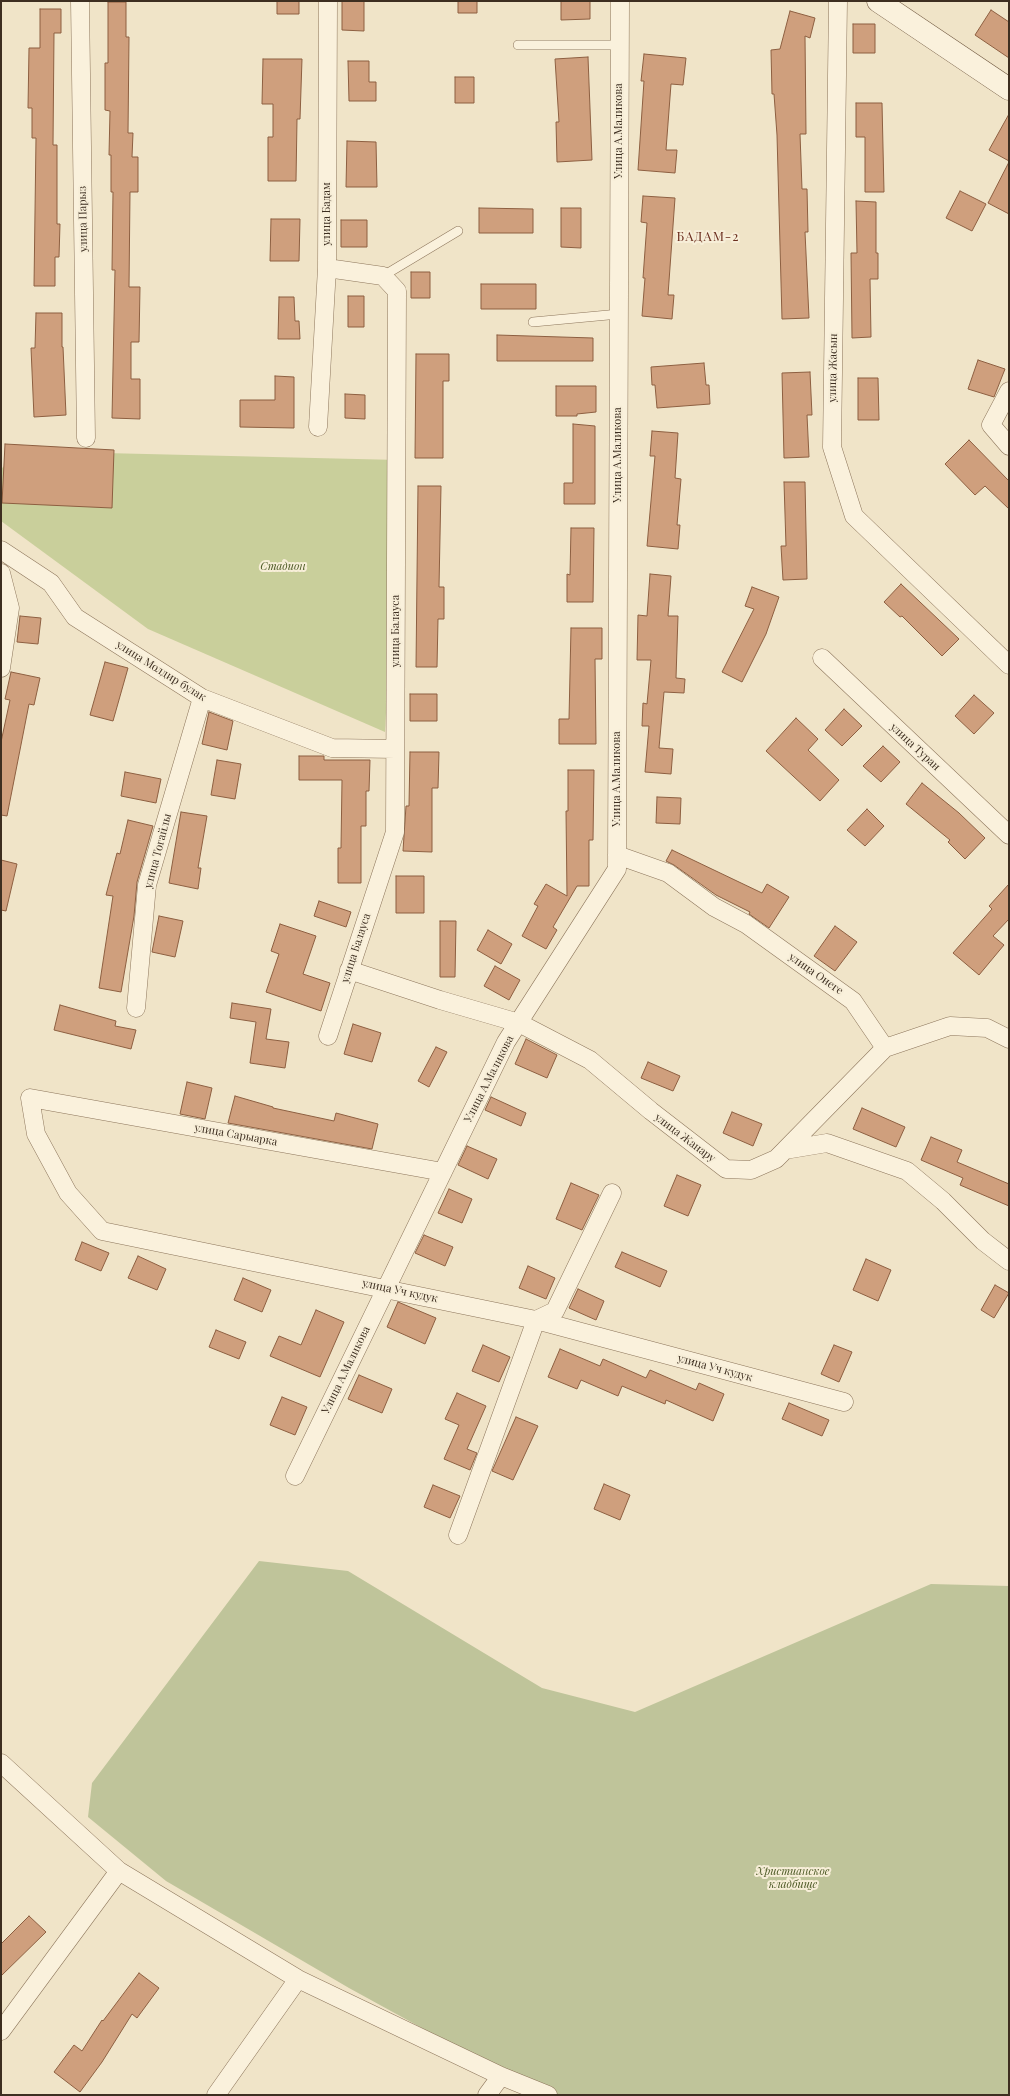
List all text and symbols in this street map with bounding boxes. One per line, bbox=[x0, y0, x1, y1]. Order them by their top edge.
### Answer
street label: Улица А.Маликова bbox=[612, 83, 626, 179]
street label: улица Бадам bbox=[320, 182, 334, 246]
street label: улица Парыз bbox=[76, 186, 90, 252]
district label: БАДАМ-2 bbox=[676, 229, 740, 245]
street label: улица Жасын bbox=[826, 333, 840, 403]
street label: Улица А.Маликова bbox=[611, 407, 625, 503]
park label: Стадион bbox=[260, 560, 306, 574]
street label: улица Балауса bbox=[389, 595, 403, 667]
street label: улица Молдир булак bbox=[114, 638, 208, 704]
street label: улица Туран bbox=[887, 721, 943, 773]
street label: Улица А.Маликова bbox=[610, 731, 624, 827]
street label: улица Тогайлы bbox=[142, 812, 174, 890]
street label: улица Балауса bbox=[339, 912, 373, 984]
street label: улица Онеге bbox=[786, 950, 846, 998]
street label: Улица А.Маликова bbox=[461, 1033, 517, 1125]
street label: улица Жанару bbox=[652, 1111, 718, 1165]
street label: улица Сарыарка bbox=[194, 1121, 278, 1149]
street label: улица Уч кудук bbox=[361, 1277, 439, 1305]
street label: Улица А.Маликова bbox=[319, 1324, 373, 1416]
street label: улица Уч кудук bbox=[676, 1352, 754, 1384]
park label: Христианское кладбище bbox=[756, 1865, 830, 1891]

